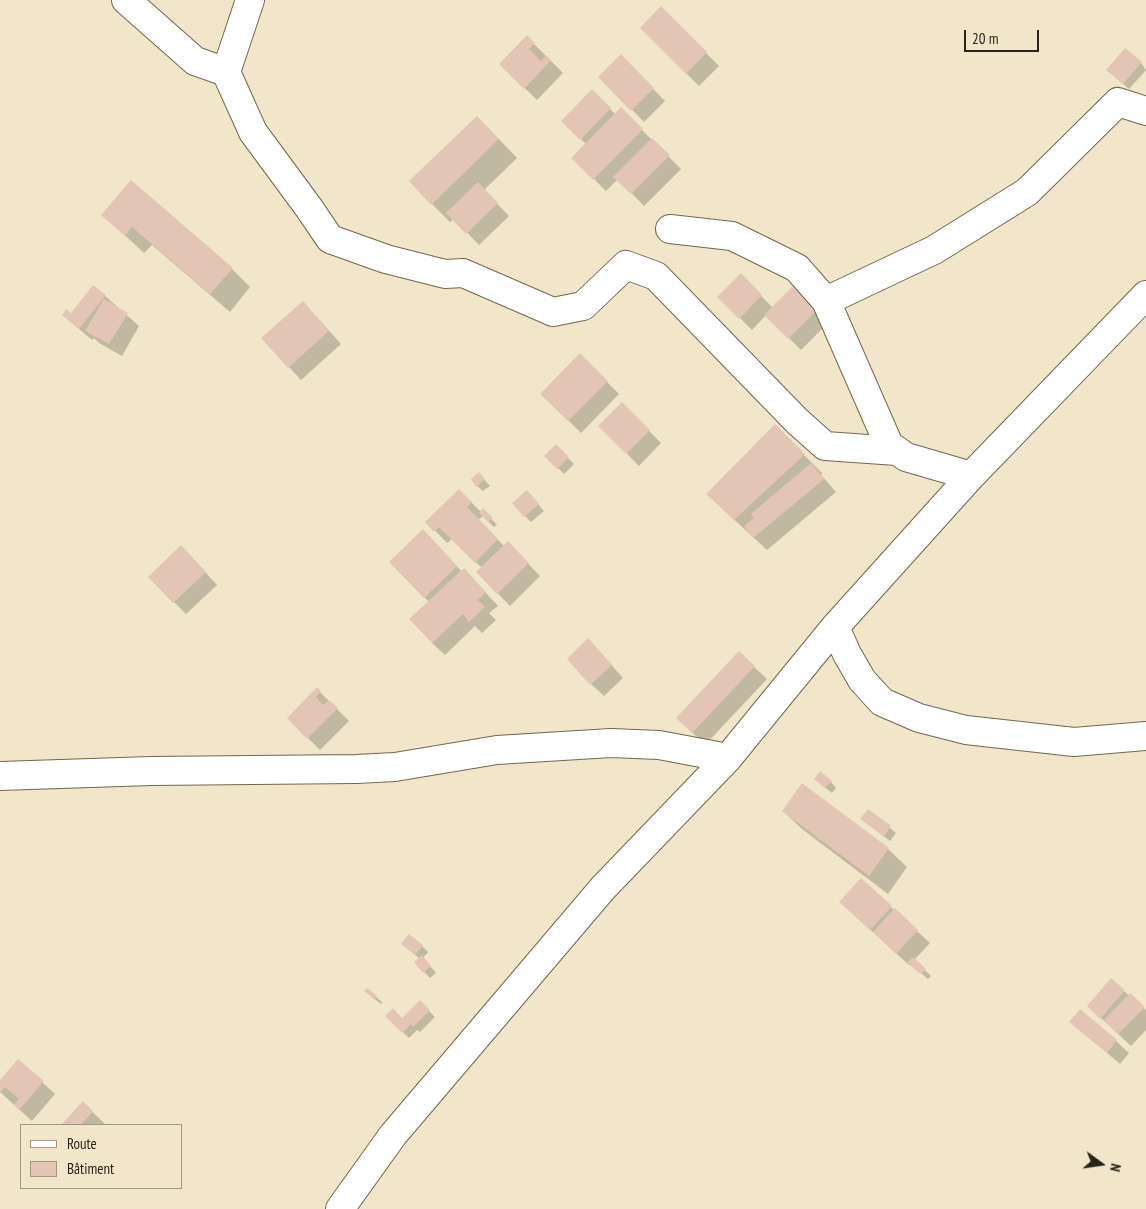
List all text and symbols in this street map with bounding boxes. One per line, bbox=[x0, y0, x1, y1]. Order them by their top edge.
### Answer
scale bar bbox=[966, 20, 1041, 52]
text: 20 m bbox=[972, 29, 998, 48]
legend bbox=[20, 1124, 182, 1189]
text: Route bbox=[67, 1134, 97, 1153]
north arrow bbox=[1076, 1139, 1126, 1189]
text: Bâtiment bbox=[67, 1159, 114, 1178]
text: N bbox=[1106, 1162, 1125, 1173]

